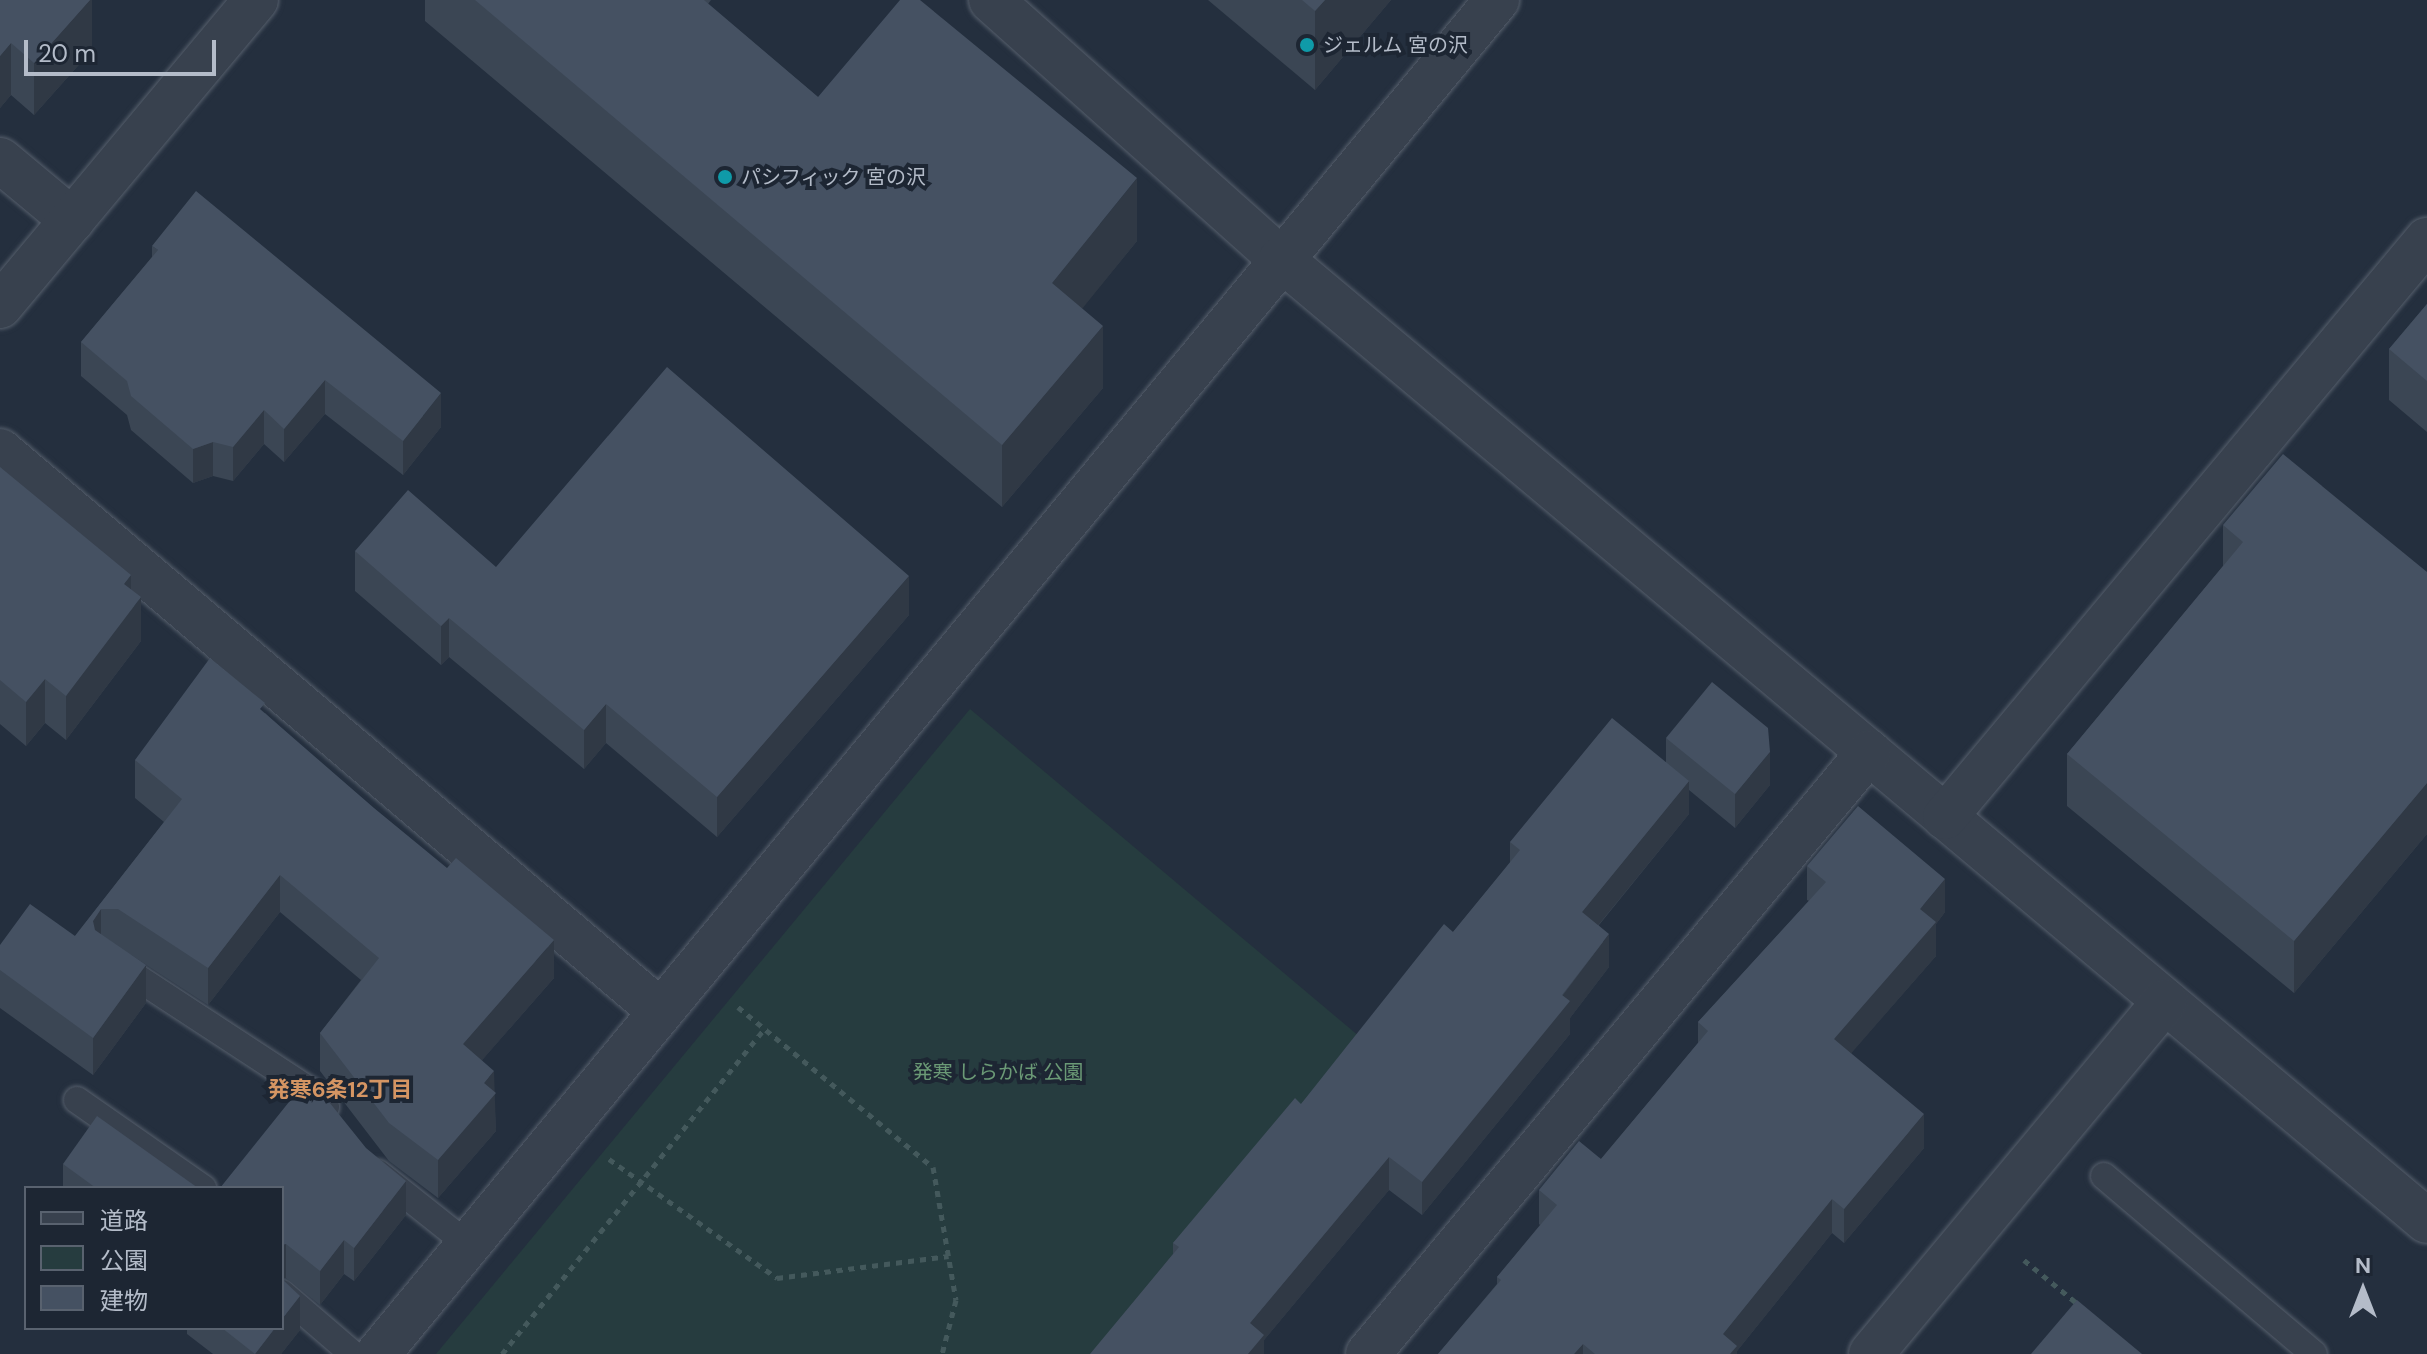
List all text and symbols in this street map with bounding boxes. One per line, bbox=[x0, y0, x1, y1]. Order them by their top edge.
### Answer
scale bar bbox=[28, 24, 220, 74]
place label: ジェルム 宮の沢 bbox=[1323, 33, 1468, 57]
marker: ジェルム 宮の沢 bbox=[1298, 36, 1316, 54]
text: 20 m bbox=[38, 38, 96, 69]
place label: パシフィック 宮の沢 bbox=[741, 165, 926, 189]
marker: パシフィック 宮の沢 bbox=[716, 168, 734, 186]
park label: 発寒 しらかば 公園 bbox=[913, 1060, 1083, 1084]
district label: 発寒6条12丁目 bbox=[268, 1077, 412, 1103]
legend bbox=[24, 1186, 284, 1330]
text: 道路 bbox=[100, 1205, 148, 1236]
text: 公園 bbox=[100, 1245, 148, 1276]
north arrow bbox=[2323, 1250, 2403, 1330]
text: N bbox=[2355, 1251, 2371, 1280]
text: 建物 bbox=[100, 1285, 148, 1316]

